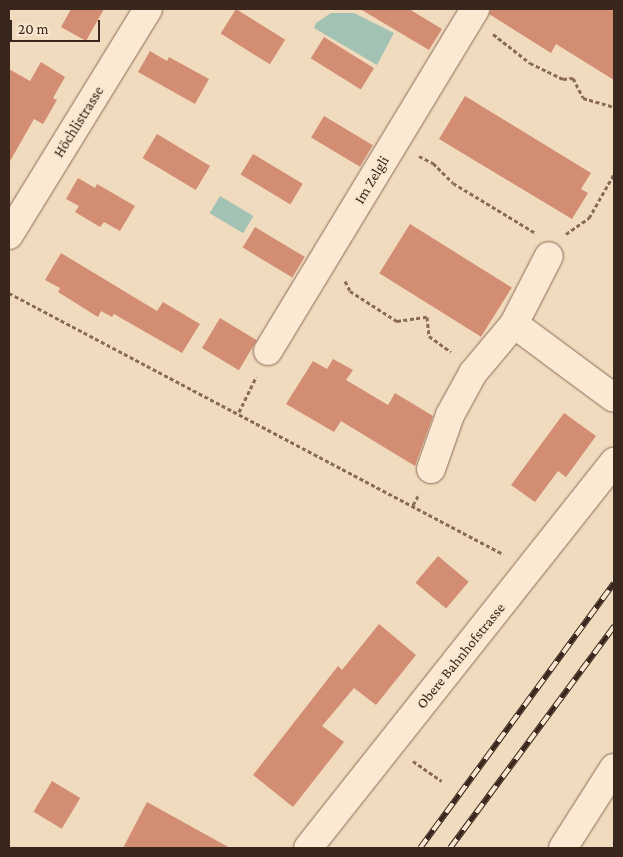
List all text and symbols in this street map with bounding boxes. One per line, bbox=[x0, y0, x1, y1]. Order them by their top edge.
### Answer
scale bar bbox=[12, 10, 102, 42]
text: 20 m bbox=[18, 21, 49, 37]
street label: Höchlistrasse bbox=[50, 83, 108, 161]
street label: Im Zelgli bbox=[351, 153, 393, 207]
street label: Obere Bahnhofstrasse bbox=[413, 599, 509, 713]

